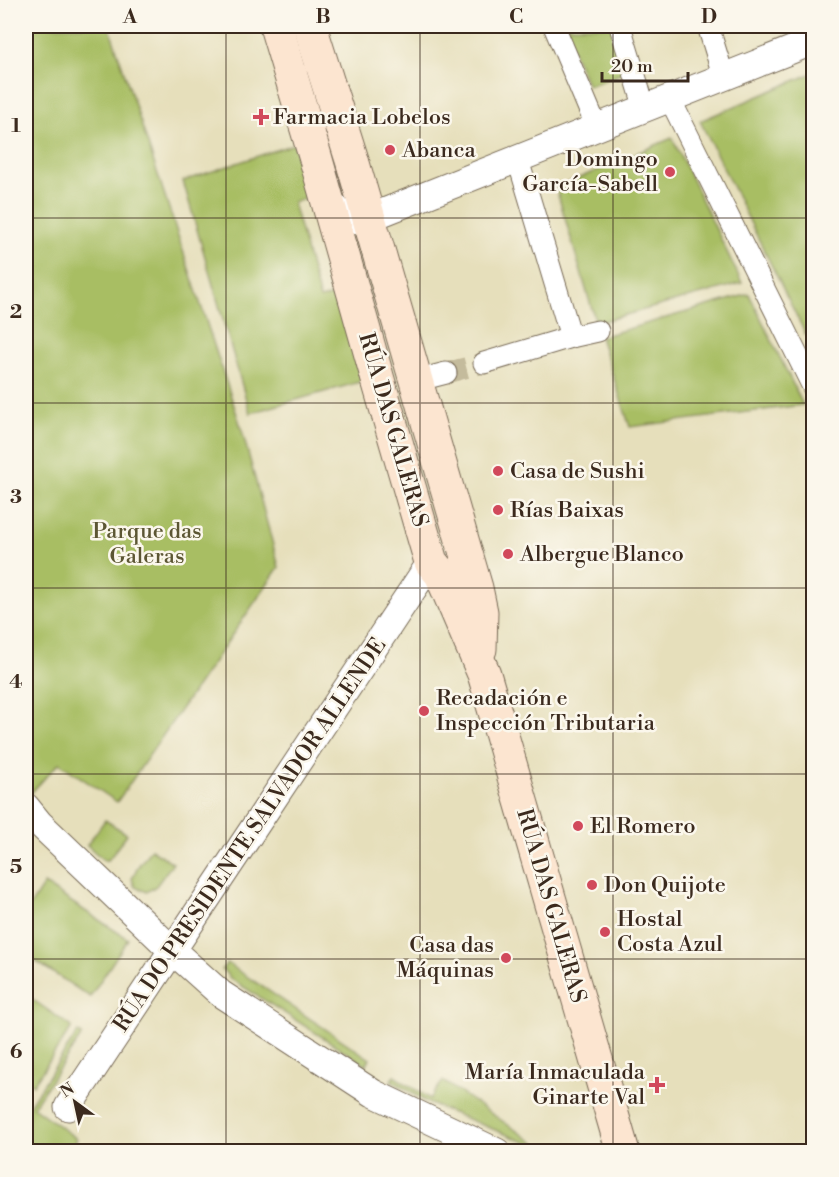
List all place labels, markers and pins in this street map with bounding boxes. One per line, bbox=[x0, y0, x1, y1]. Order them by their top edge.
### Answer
place label: Farmacia Lobelos bbox=[273, 104, 451, 131]
marker: Farmacia Lobelos bbox=[254, 110, 268, 124]
place label: Abanca bbox=[401, 137, 477, 164]
marker: Abanca bbox=[383, 143, 397, 157]
place label: Domingo García-Sabell bbox=[522, 146, 658, 198]
marker: Domingo García-Sabell bbox=[663, 165, 677, 179]
place label: Casa de Sushi bbox=[510, 458, 645, 485]
marker: Casa de Sushi bbox=[491, 464, 505, 478]
place label: Rías Baixas bbox=[510, 497, 624, 524]
marker: Rías Baixas bbox=[491, 503, 505, 517]
place label: Albergue Blanco bbox=[519, 541, 684, 568]
marker: Albergue Blanco bbox=[501, 547, 515, 561]
place label: Recadación e Inspección Tributaria bbox=[436, 685, 656, 737]
marker: Recadación e Inspección Tributaria bbox=[417, 704, 431, 718]
place label: El Romero bbox=[590, 813, 696, 840]
marker: El Romero bbox=[571, 819, 585, 833]
place label: Don Quijote bbox=[604, 872, 726, 899]
marker: Don Quijote bbox=[585, 878, 599, 892]
place label: Hostal Costa Azul bbox=[617, 906, 723, 958]
marker: Hostal Costa Azul bbox=[598, 925, 612, 939]
place label: Casa das Máquinas bbox=[396, 932, 494, 984]
marker: Casa das Máquinas bbox=[499, 951, 513, 965]
place label: María Inmaculada Ginarte Val bbox=[465, 1059, 646, 1111]
marker: María Inmaculada Ginarte Val bbox=[650, 1078, 664, 1092]

